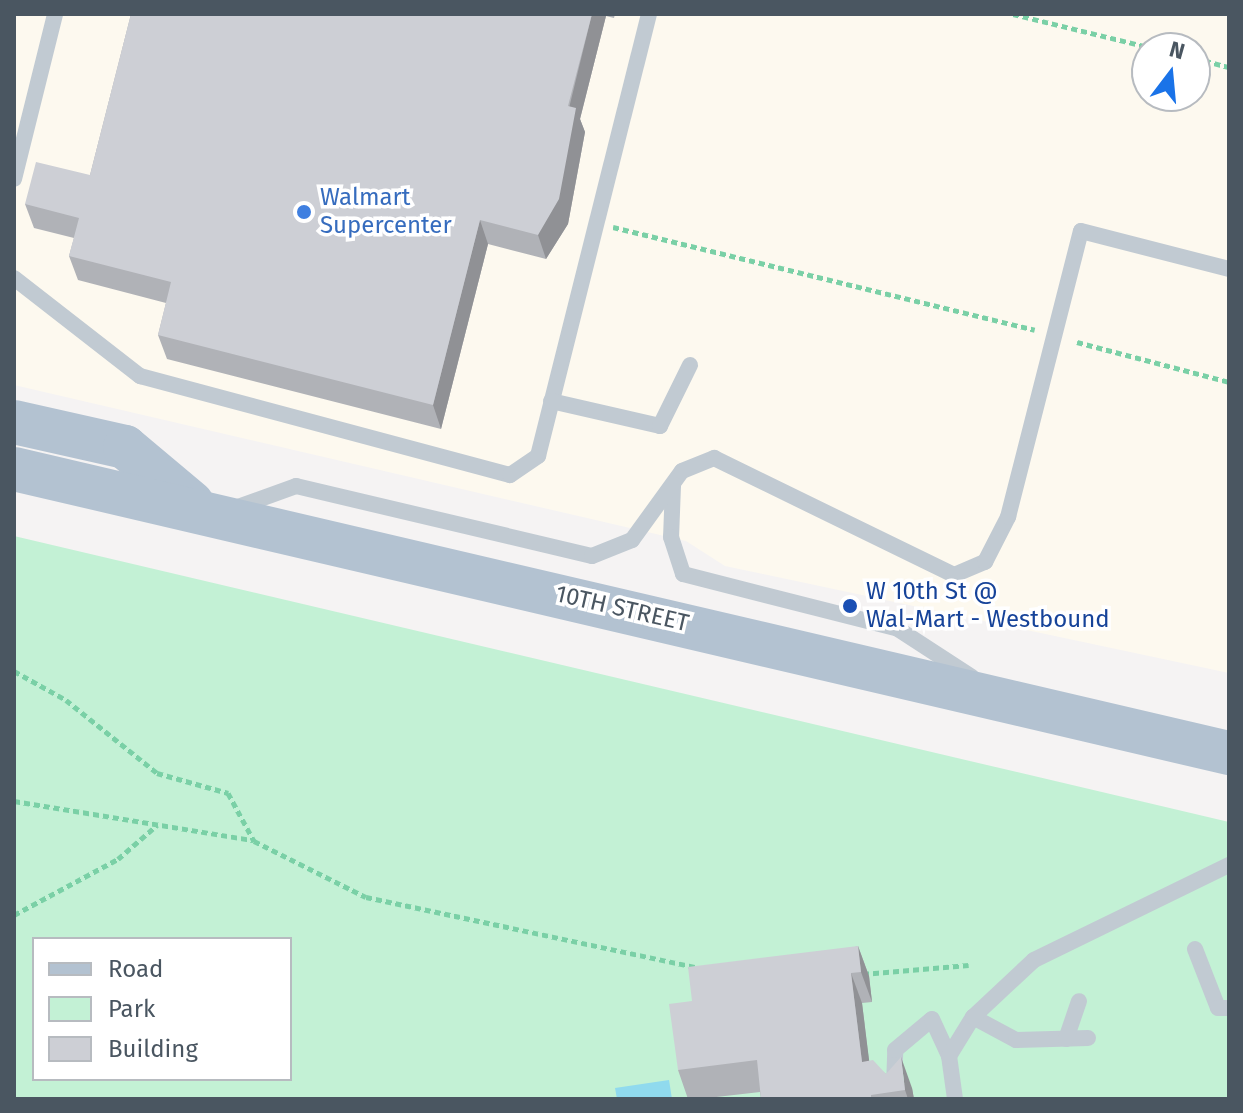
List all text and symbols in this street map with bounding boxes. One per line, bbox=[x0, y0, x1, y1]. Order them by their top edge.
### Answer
north arrow bbox=[1131, 32, 1211, 112]
text: N bbox=[1166, 35, 1188, 65]
place label: Walmart Supercenter bbox=[320, 184, 452, 240]
marker: Walmart Supercenter bbox=[295, 203, 313, 221]
place label: W 10th St @ Wal-Mart - Westbound bbox=[866, 578, 1110, 634]
street label: 10TH STREET bbox=[553, 580, 691, 638]
marker: W 10th St @ Wal-Mart - Westbound bbox=[841, 597, 859, 615]
legend bbox=[32, 937, 292, 1081]
text: Road bbox=[108, 955, 163, 983]
text: Park bbox=[108, 995, 155, 1023]
text: Building bbox=[108, 1035, 198, 1063]

